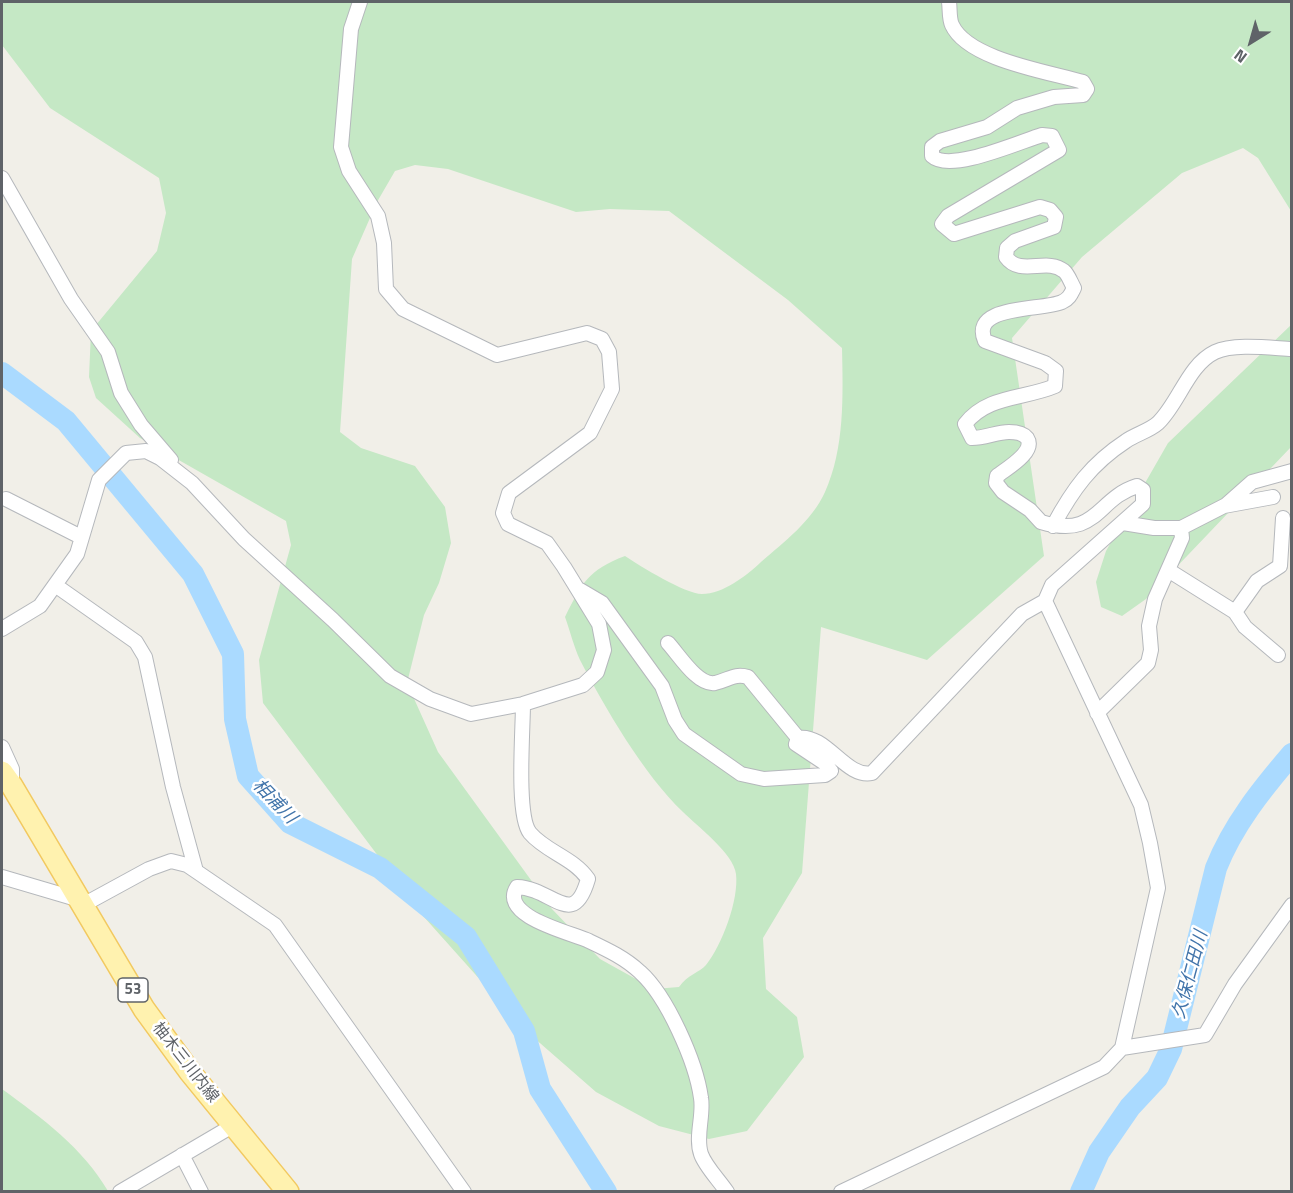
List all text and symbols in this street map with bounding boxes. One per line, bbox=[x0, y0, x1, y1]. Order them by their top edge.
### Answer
north arrow bbox=[1221, 12, 1281, 72]
text: N bbox=[1229, 43, 1252, 69]
water label: 相浦川 bbox=[247, 775, 301, 829]
water label: 久保仁田川 bbox=[1169, 929, 1213, 1021]
road number: 53 bbox=[118, 978, 148, 1002]
street label: 柚木三川内線 bbox=[148, 1019, 222, 1107]

